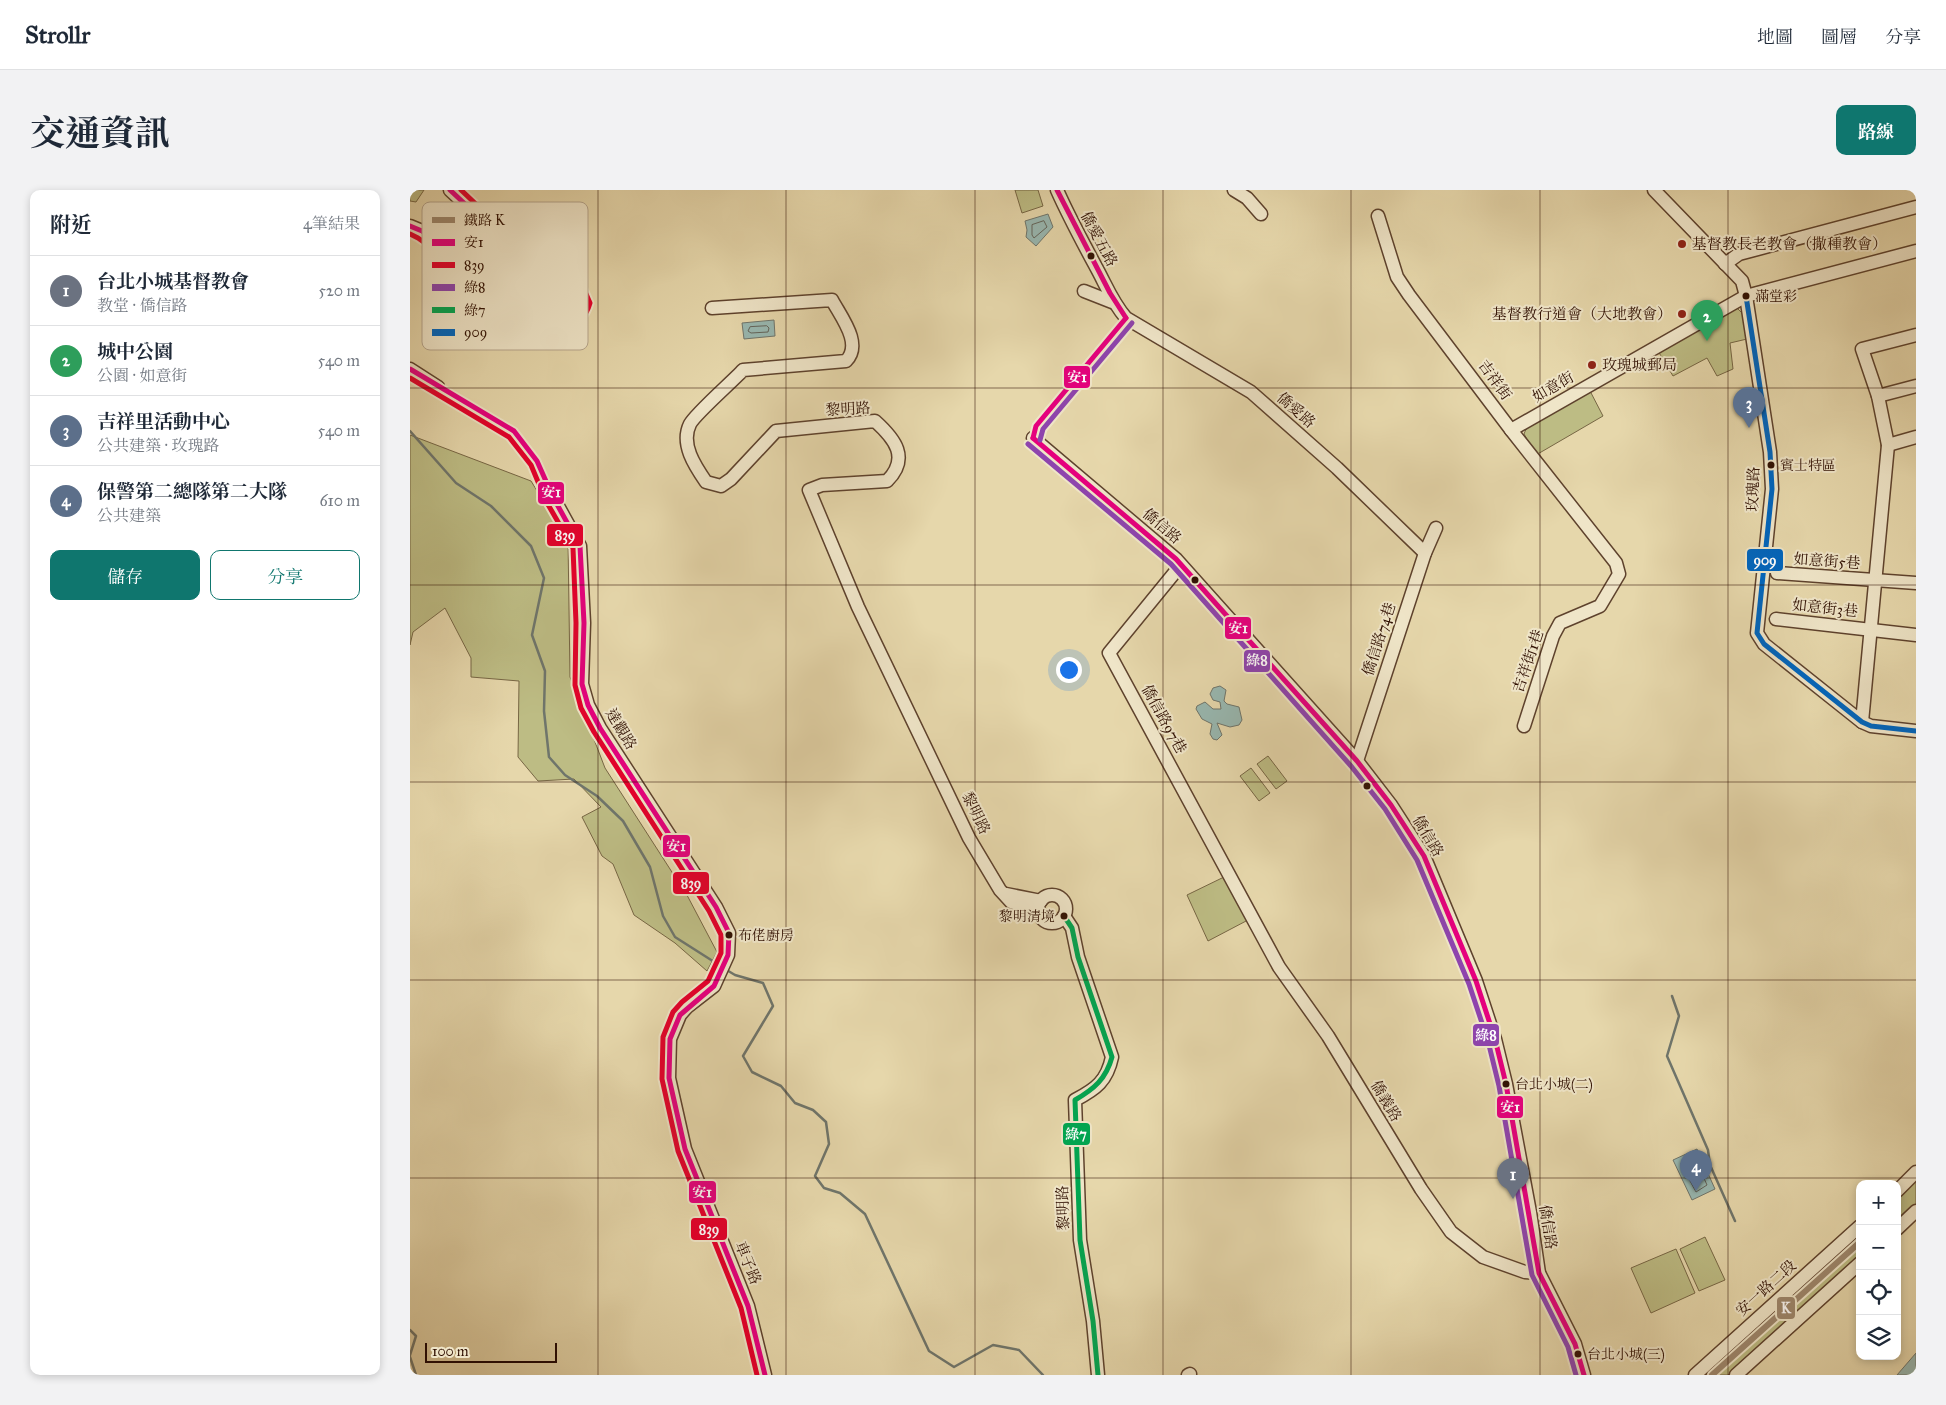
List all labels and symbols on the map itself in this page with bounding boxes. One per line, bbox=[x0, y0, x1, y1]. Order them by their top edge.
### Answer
legend bbox=[422, 202, 588, 350]
street label: 僑愛五路 bbox=[1077, 208, 1121, 270]
text: 鐵路 K bbox=[464, 212, 506, 229]
text: 安1 bbox=[464, 234, 484, 251]
place label: 基督教長老教會（撒種教會） bbox=[1692, 235, 1887, 253]
marker: 基督教長老教會（撒種教會） bbox=[1676, 238, 1688, 250]
unlabelled marker bbox=[1086, 251, 1096, 261]
text: 839 bbox=[464, 257, 485, 274]
text: 綠8 bbox=[464, 279, 485, 296]
place label: 滿堂彩 bbox=[1755, 288, 1797, 305]
marker: 滿堂彩 bbox=[1741, 291, 1751, 301]
pin: 2 bbox=[1691, 300, 1723, 341]
text: 綠7 bbox=[464, 302, 485, 319]
place label: 基督教行道會（大地教會） bbox=[1492, 305, 1672, 323]
marker: 基督教行道會（大地教會） bbox=[1676, 308, 1688, 320]
text: 909 bbox=[464, 324, 487, 341]
place label: 玫瑰城郵局 bbox=[1602, 356, 1677, 374]
street label: 吉祥街 bbox=[1474, 357, 1516, 403]
marker: 玫瑰城郵局 bbox=[1586, 359, 1598, 371]
line badge: 安1 bbox=[1063, 365, 1091, 389]
street label: 如意街 bbox=[1529, 368, 1577, 406]
text: 安1 bbox=[1067, 369, 1087, 386]
pin: 3 bbox=[1733, 387, 1765, 428]
street label: 僑愛路 bbox=[1273, 388, 1319, 432]
street label: 黎明路 bbox=[825, 399, 871, 419]
place label: 賓士特區 bbox=[1780, 457, 1836, 474]
marker: 賓士特區 bbox=[1766, 460, 1776, 470]
street label: 玫瑰路 bbox=[1743, 466, 1763, 512]
line badge: 安1 bbox=[537, 481, 565, 505]
text: 安1 bbox=[541, 484, 561, 501]
street label: 僑信路 bbox=[1139, 505, 1185, 547]
line badge: 839 bbox=[546, 523, 584, 547]
text: 839 bbox=[555, 527, 575, 545]
line badge: 909 bbox=[1746, 548, 1784, 572]
street label: 如意街5巷 bbox=[1793, 550, 1861, 572]
text: 909 bbox=[1753, 552, 1777, 570]
unlabelled marker bbox=[1190, 575, 1200, 585]
street label: 如意街3巷 bbox=[1791, 596, 1859, 620]
street label: 僑信路74巷 bbox=[1359, 600, 1399, 678]
line badge: 安1 bbox=[1224, 616, 1252, 640]
text: 安1 bbox=[1228, 620, 1248, 637]
street label: 吉祥街1巷 bbox=[1509, 627, 1547, 695]
line badge: 綠8 bbox=[1243, 649, 1271, 673]
text: 綠8 bbox=[1246, 652, 1268, 669]
your location bbox=[1056, 657, 1082, 683]
street label: 僑信路97巷 bbox=[1138, 681, 1190, 757]
street label: 達觀路 bbox=[602, 705, 640, 753]
unlabelled marker bbox=[1362, 781, 1372, 791]
street label: 黎明路 bbox=[958, 789, 994, 837]
street label: 僑信路 bbox=[1409, 812, 1447, 860]
line badge: 安1 bbox=[662, 834, 691, 858]
text: 安1 bbox=[666, 838, 686, 855]
line badge: 839 bbox=[672, 871, 710, 895]
text: 839 bbox=[681, 875, 701, 893]
place label: 黎明清境 bbox=[999, 908, 1055, 925]
marker: 黎明清境 bbox=[1059, 911, 1069, 921]
place label: 布佬廚房 bbox=[738, 927, 794, 944]
marker: 布佬廚房 bbox=[724, 930, 734, 940]
line badge: 綠8 bbox=[1472, 1023, 1500, 1047]
text: 綠8 bbox=[1475, 1027, 1497, 1044]
place label: 台北小城(二) bbox=[1515, 1076, 1593, 1094]
street label: 僑義路 bbox=[1367, 1077, 1405, 1125]
marker: 台北小城(二) bbox=[1501, 1079, 1511, 1089]
line badge: 安1 bbox=[1496, 1095, 1524, 1119]
text: 安1 bbox=[1500, 1099, 1520, 1116]
line badge: 綠7 bbox=[1062, 1122, 1091, 1146]
text: 綠7 bbox=[1065, 1126, 1087, 1143]
pin: 4 bbox=[1680, 1150, 1712, 1191]
pin: 1 bbox=[1497, 1158, 1529, 1199]
line badge: 安1 bbox=[688, 1180, 717, 1204]
text: 安1 bbox=[692, 1184, 712, 1201]
street label: 黎明路 bbox=[1053, 1185, 1073, 1231]
street label: 僑信路 bbox=[1536, 1203, 1560, 1251]
line badge: 839 bbox=[690, 1217, 728, 1241]
text: 839 bbox=[699, 1221, 719, 1239]
street label: 車子路 bbox=[731, 1239, 765, 1287]
street label: 安一路二段 bbox=[1732, 1256, 1800, 1320]
line badge: K bbox=[1776, 1296, 1796, 1320]
text: K bbox=[1781, 1300, 1792, 1317]
scale bar bbox=[425, 1340, 558, 1363]
place label: 台北小城(三) bbox=[1587, 1346, 1665, 1364]
marker: 台北小城(三) bbox=[1573, 1349, 1583, 1359]

